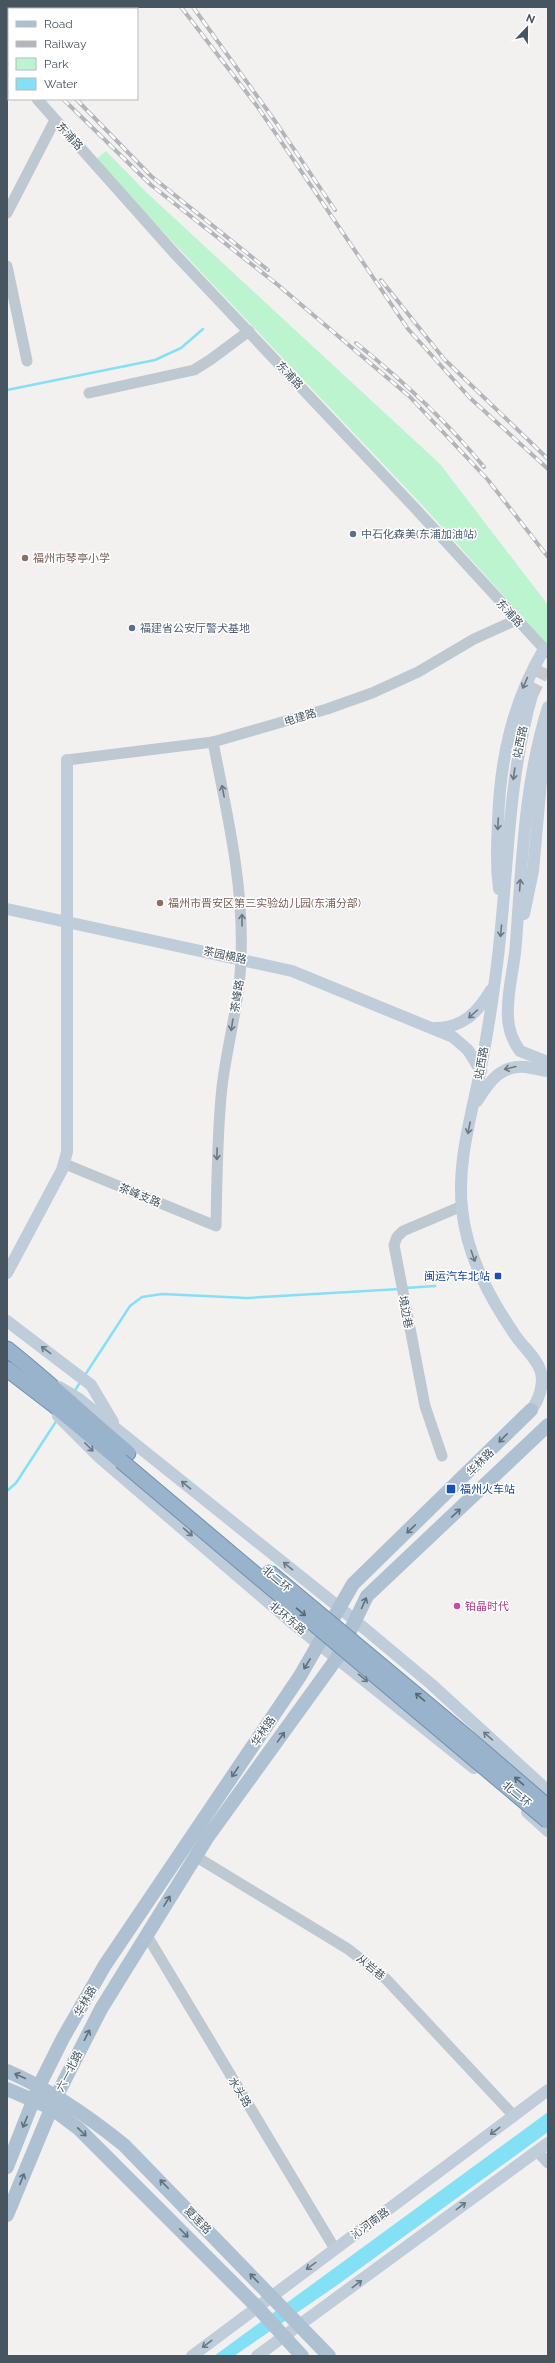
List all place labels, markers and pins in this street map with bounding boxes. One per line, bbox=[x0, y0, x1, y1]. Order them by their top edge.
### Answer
place label: 中石化森美(东浦加油站) bbox=[361, 528, 477, 541]
marker: 中石化森美(东浦加油站) bbox=[348, 529, 358, 539]
place label: 福州市琴亭小学 bbox=[33, 552, 110, 565]
marker: 福州市琴亭小学 bbox=[20, 553, 30, 563]
place label: 福建省公安厅警犬基地 bbox=[140, 622, 250, 635]
marker: 福建省公安厅警犬基地 bbox=[127, 623, 137, 633]
place label: 福州市晋安区第三实验幼儿园(东浦分部) bbox=[168, 897, 361, 910]
marker: 福州市晋安区第三实验幼儿园(东浦分部) bbox=[155, 898, 165, 908]
place label: 闽运汽车北站 bbox=[424, 1270, 490, 1283]
marker: 闽运汽车北站 bbox=[493, 1271, 503, 1281]
marker: 福州火车站 bbox=[445, 1483, 457, 1495]
place label: 福州火车站 bbox=[460, 1483, 515, 1496]
place label: 铂晶时代 bbox=[465, 1600, 509, 1613]
marker: 铂晶时代 bbox=[452, 1601, 462, 1611]

